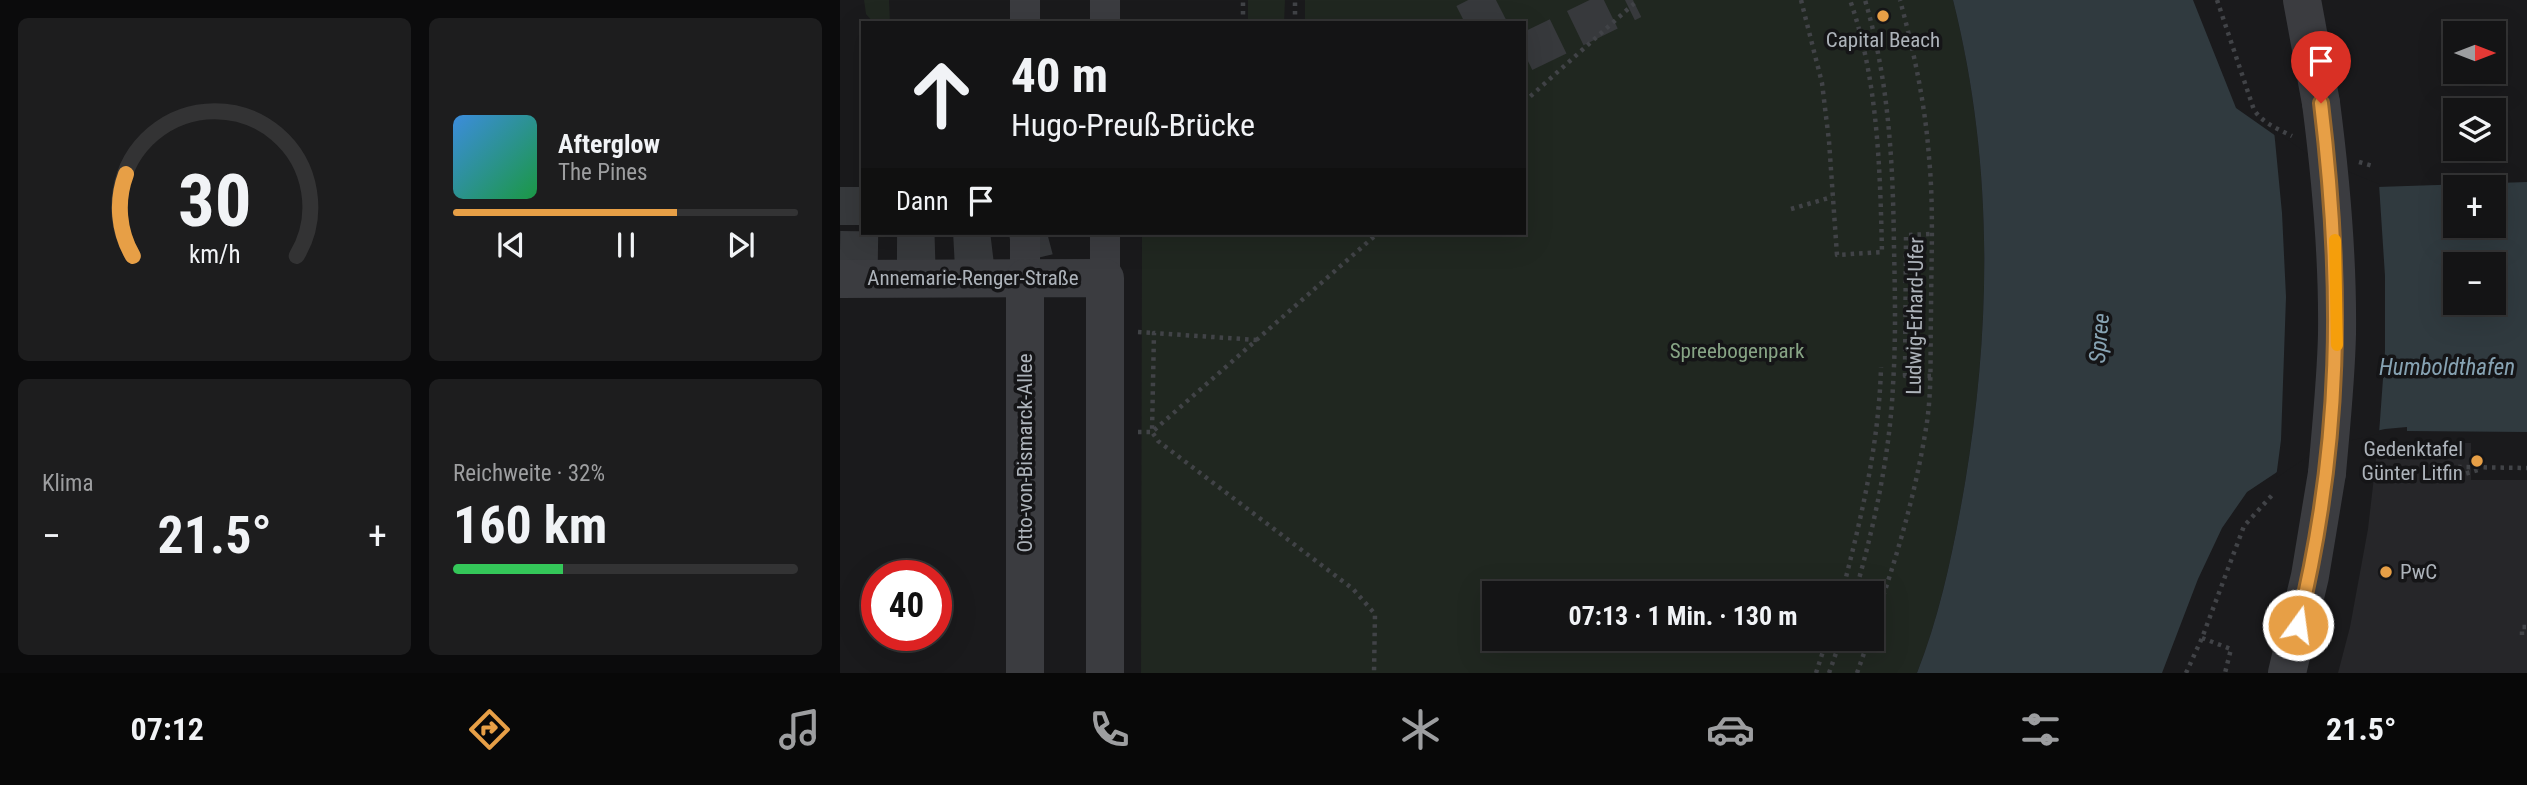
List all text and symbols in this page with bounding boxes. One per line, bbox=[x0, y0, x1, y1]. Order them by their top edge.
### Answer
marker: Capital Beach bbox=[1875, 8, 1891, 24]
north arrow bbox=[2443, 21, 2506, 84]
map controls bbox=[2443, 21, 2506, 315]
place label: Capital Beach bbox=[1826, 28, 1940, 52]
pin bbox=[2291, 31, 2351, 103]
icon: arrive bbox=[2302, 42, 2340, 80]
text: 40 m bbox=[1011, 47, 1108, 104]
icon: ahead bbox=[896, 49, 987, 140]
button: layers bbox=[2443, 98, 2506, 161]
text: Hugo-Preuß-Brücke bbox=[1011, 106, 1255, 144]
text: Afterglow bbox=[558, 129, 660, 159]
text: 30 bbox=[178, 158, 251, 244]
text: The Pines bbox=[558, 159, 648, 186]
button: + bbox=[2443, 175, 2506, 238]
icon: arrive bbox=[962, 182, 1000, 220]
text: Dann bbox=[896, 186, 948, 216]
icon: previous bbox=[492, 226, 530, 264]
icon: pause bbox=[607, 226, 645, 264]
icon: next bbox=[722, 226, 760, 264]
street label: Ludwig-Erhard-Ufer bbox=[1902, 237, 1928, 395]
text: km/h bbox=[189, 240, 240, 269]
button: − bbox=[2443, 252, 2506, 315]
street label: Annemarie-Renger-Straße bbox=[867, 266, 1079, 290]
water label: Spree bbox=[2084, 312, 2115, 364]
park label: Spreebogenpark bbox=[1670, 339, 1805, 363]
street label: Otto-von-Bismarck-Allee bbox=[1013, 353, 1037, 553]
water label: Humboldthafen bbox=[2379, 354, 2515, 381]
place label: Gedenktafel Günter Litfin bbox=[2362, 437, 2463, 485]
marker: Gedenktafel Günter Litfin bbox=[2469, 453, 2485, 469]
text: Reichweite · 32% bbox=[453, 460, 605, 487]
text: Klima bbox=[42, 470, 93, 497]
text: 160 km bbox=[453, 495, 607, 556]
text: 21.5° bbox=[157, 505, 272, 566]
text: − bbox=[42, 514, 61, 558]
text: + bbox=[368, 514, 387, 558]
speed limit sign: 40 bbox=[861, 560, 952, 651]
place label: PwC bbox=[2400, 560, 2437, 584]
marker: PwC bbox=[2378, 564, 2394, 580]
position arrow bbox=[2261, 588, 2335, 662]
text: 07:13 · 1 Min. · 130 m bbox=[1569, 601, 1797, 631]
icon: directions bbox=[465, 705, 514, 754]
icon: music bbox=[775, 705, 824, 754]
icon: phone bbox=[1085, 705, 1134, 754]
icon: climate bbox=[1396, 705, 1445, 754]
icon: car bbox=[1706, 705, 1755, 754]
icon: filters bbox=[2016, 705, 2065, 754]
text: 07:12 bbox=[131, 710, 204, 748]
text: 21.5° bbox=[2326, 710, 2396, 748]

